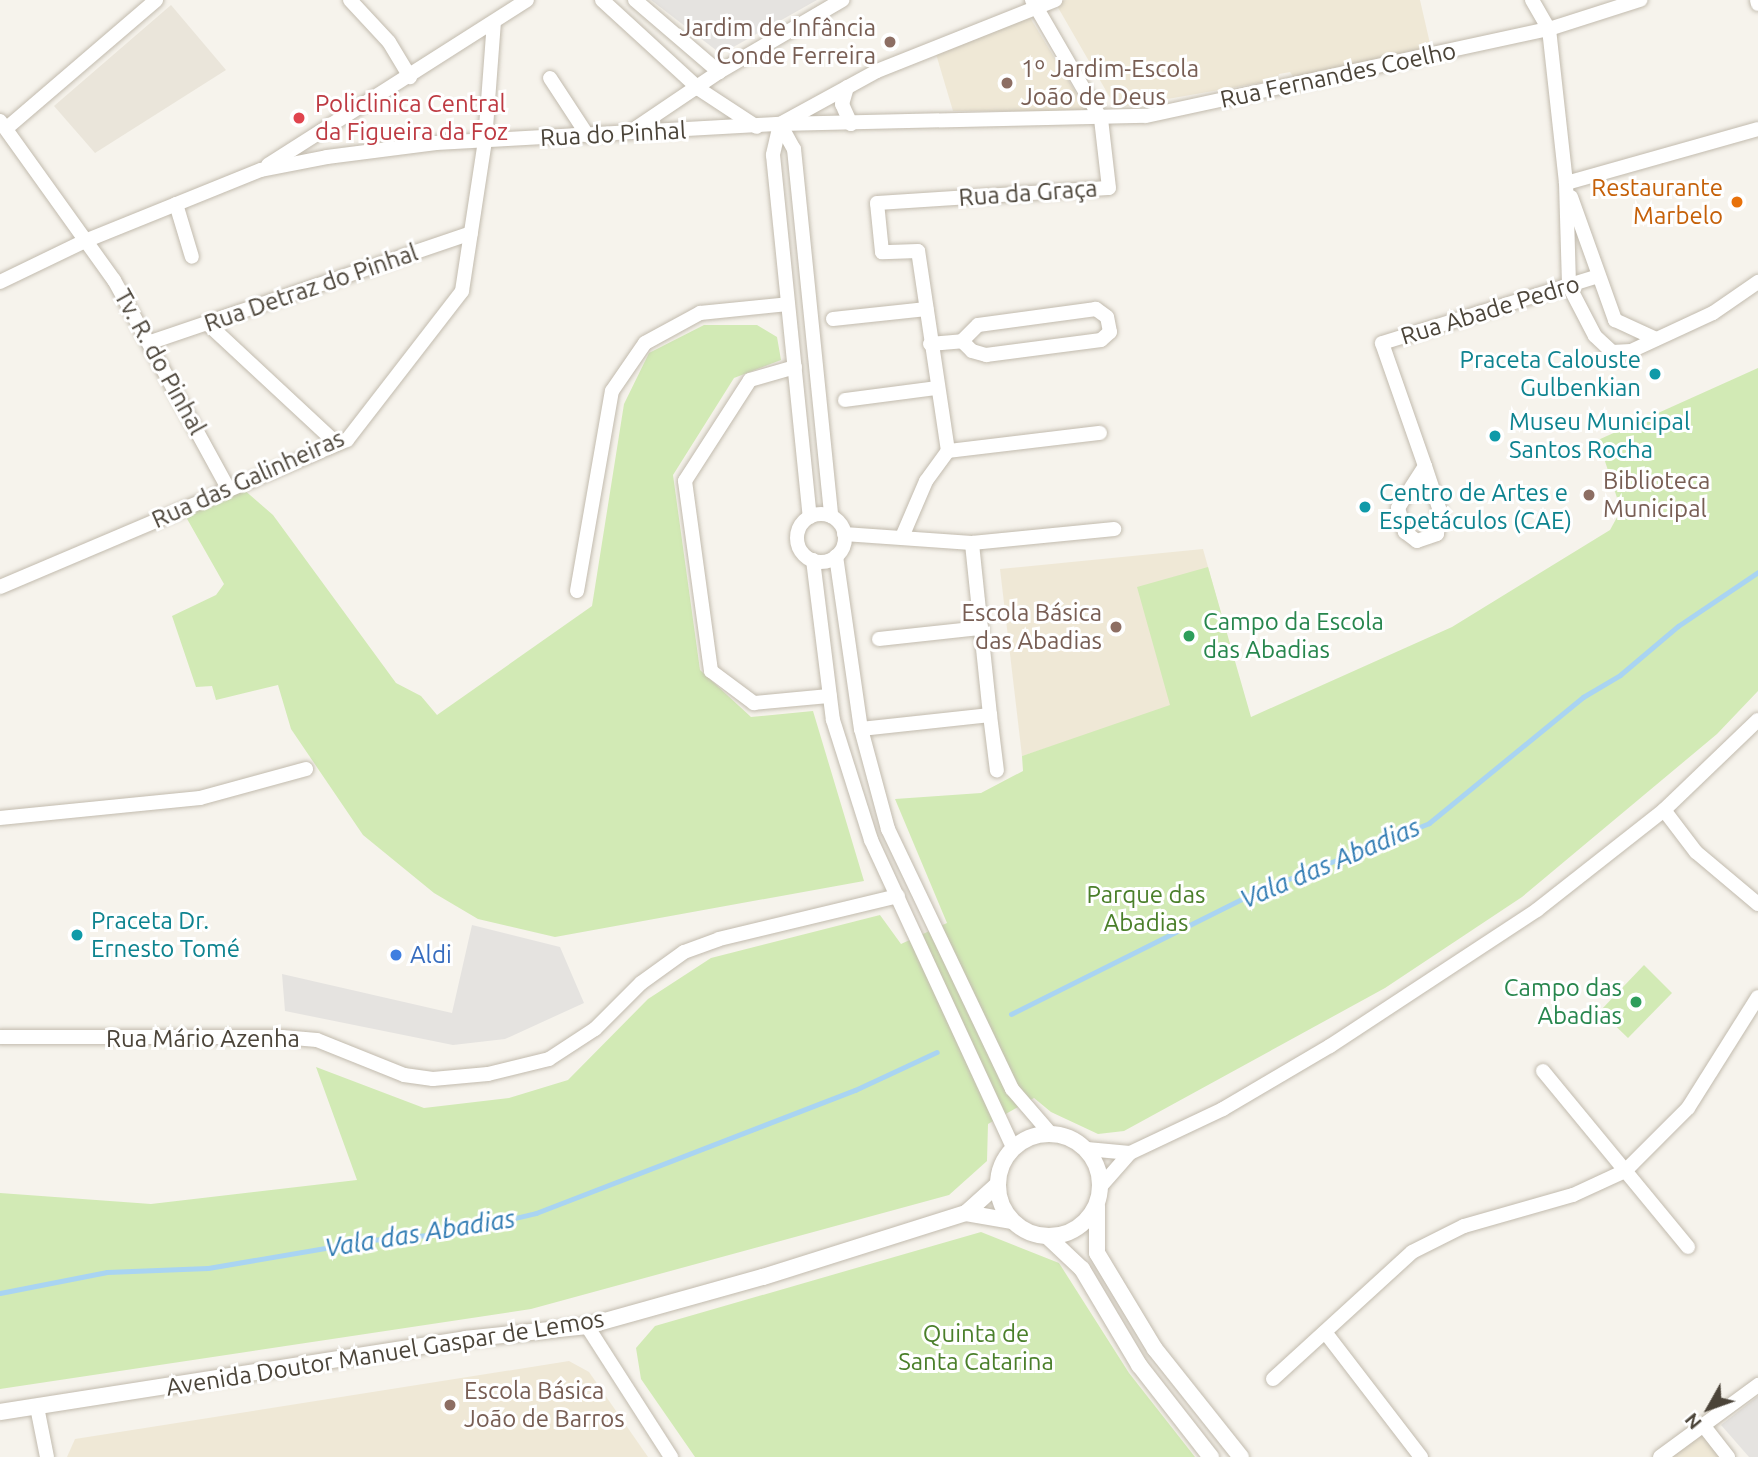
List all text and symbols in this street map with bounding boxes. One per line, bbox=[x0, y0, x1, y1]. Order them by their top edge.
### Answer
place label: Jardim de Infância Conde Ferreira bbox=[680, 14, 876, 70]
marker: Jardim de Infância Conde Ferreira bbox=[882, 34, 898, 50]
street label: Rua Fernandes Coelho bbox=[1217, 36, 1459, 114]
place label: 1º Jardim-Escola João de Deus bbox=[1021, 55, 1199, 111]
marker: 1º Jardim-Escola João de Deus bbox=[999, 75, 1015, 91]
place label: Policlinica Central da Figueira da Foz bbox=[315, 90, 508, 146]
marker: Policlinica Central da Figueira da Foz bbox=[289, 108, 309, 128]
street label: Rua do Pinhal bbox=[539, 116, 687, 152]
street label: Rua da Graça bbox=[958, 174, 1098, 212]
place label: Restaurante Marbelo bbox=[1591, 174, 1723, 230]
marker: Restaurante Marbelo bbox=[1729, 194, 1745, 210]
street label: Rua Detraz do Pinhal bbox=[200, 238, 422, 338]
street label: Rua Abade Pedro bbox=[1397, 269, 1583, 351]
street label: Tv. R. do Pinhal bbox=[108, 284, 212, 440]
place label: Praceta Calouste Gulbenkian bbox=[1460, 346, 1641, 402]
marker: Praceta Calouste Gulbenkian bbox=[1647, 366, 1663, 382]
place label: Museu Municipal Santos Rocha bbox=[1509, 408, 1690, 464]
street label: Rua das Galinheiras bbox=[147, 424, 349, 534]
marker: Museu Municipal Santos Rocha bbox=[1487, 428, 1503, 444]
place label: Biblioteca Municipal bbox=[1603, 467, 1710, 523]
place label: Centro de Artes e Espetáculos (CAE) bbox=[1379, 479, 1572, 535]
marker: Biblioteca Municipal bbox=[1581, 487, 1597, 503]
marker: Centro de Artes e Espetáculos (CAE) bbox=[1357, 499, 1373, 515]
place label: Escola Básica das Abadias bbox=[962, 599, 1102, 655]
place label: Campo da Escola das Abadias bbox=[1203, 608, 1384, 664]
marker: Escola Básica das Abadias bbox=[1108, 619, 1124, 635]
marker: Campo da Escola das Abadias bbox=[1181, 628, 1197, 644]
water label: Vala das Abadias bbox=[1235, 811, 1425, 915]
park label: Parque das Abadias bbox=[1087, 881, 1205, 937]
place label: Praceta Dr. Ernesto Tomé bbox=[91, 907, 240, 963]
marker: Praceta Dr. Ernesto Tomé bbox=[69, 927, 85, 943]
place label: Aldi bbox=[410, 941, 452, 969]
marker: Aldi bbox=[388, 947, 404, 963]
place label: Campo das Abadias bbox=[1504, 974, 1622, 1030]
marker: Campo das Abadias bbox=[1628, 994, 1644, 1010]
street label: Rua Mário Azenha bbox=[106, 1025, 300, 1053]
water label: Vala das Abadias bbox=[323, 1203, 517, 1263]
street label: Avenida Doutor Manuel Gaspar de Lemos bbox=[164, 1304, 606, 1402]
park label: Quinta de Santa Catarina bbox=[898, 1320, 1054, 1376]
north arrow bbox=[1674, 1373, 1744, 1443]
place label: Escola Básica João de Barros bbox=[464, 1377, 625, 1433]
marker: Escola Básica João de Barros bbox=[442, 1397, 458, 1413]
text: N bbox=[1680, 1409, 1706, 1434]

